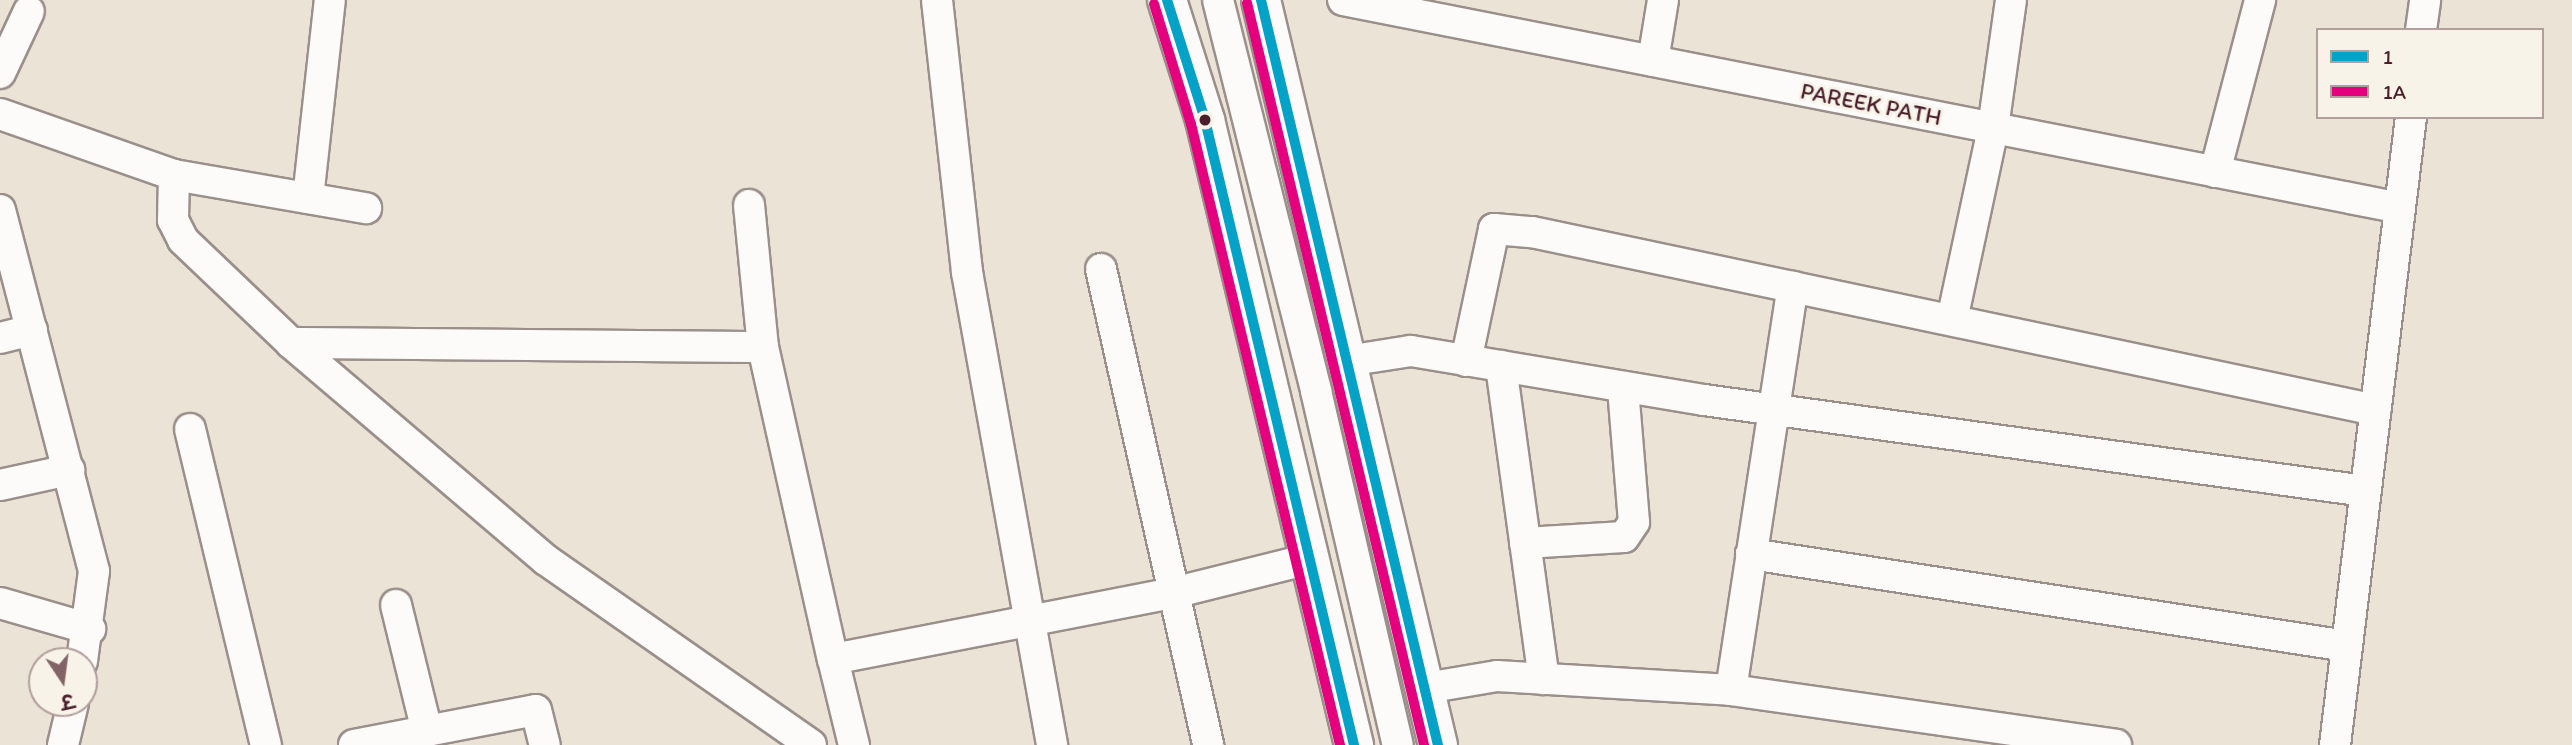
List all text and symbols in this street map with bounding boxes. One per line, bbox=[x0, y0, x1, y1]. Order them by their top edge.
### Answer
legend bbox=[2316, 28, 2544, 119]
text: 1 bbox=[2383, 44, 2393, 69]
street label: PAREEK PATH bbox=[1798, 77, 1944, 131]
text: 1A bbox=[2383, 79, 2406, 104]
unlabelled marker bbox=[1198, 113, 1212, 127]
north arrow bbox=[28, 647, 98, 717]
text: उ bbox=[59, 688, 76, 714]

